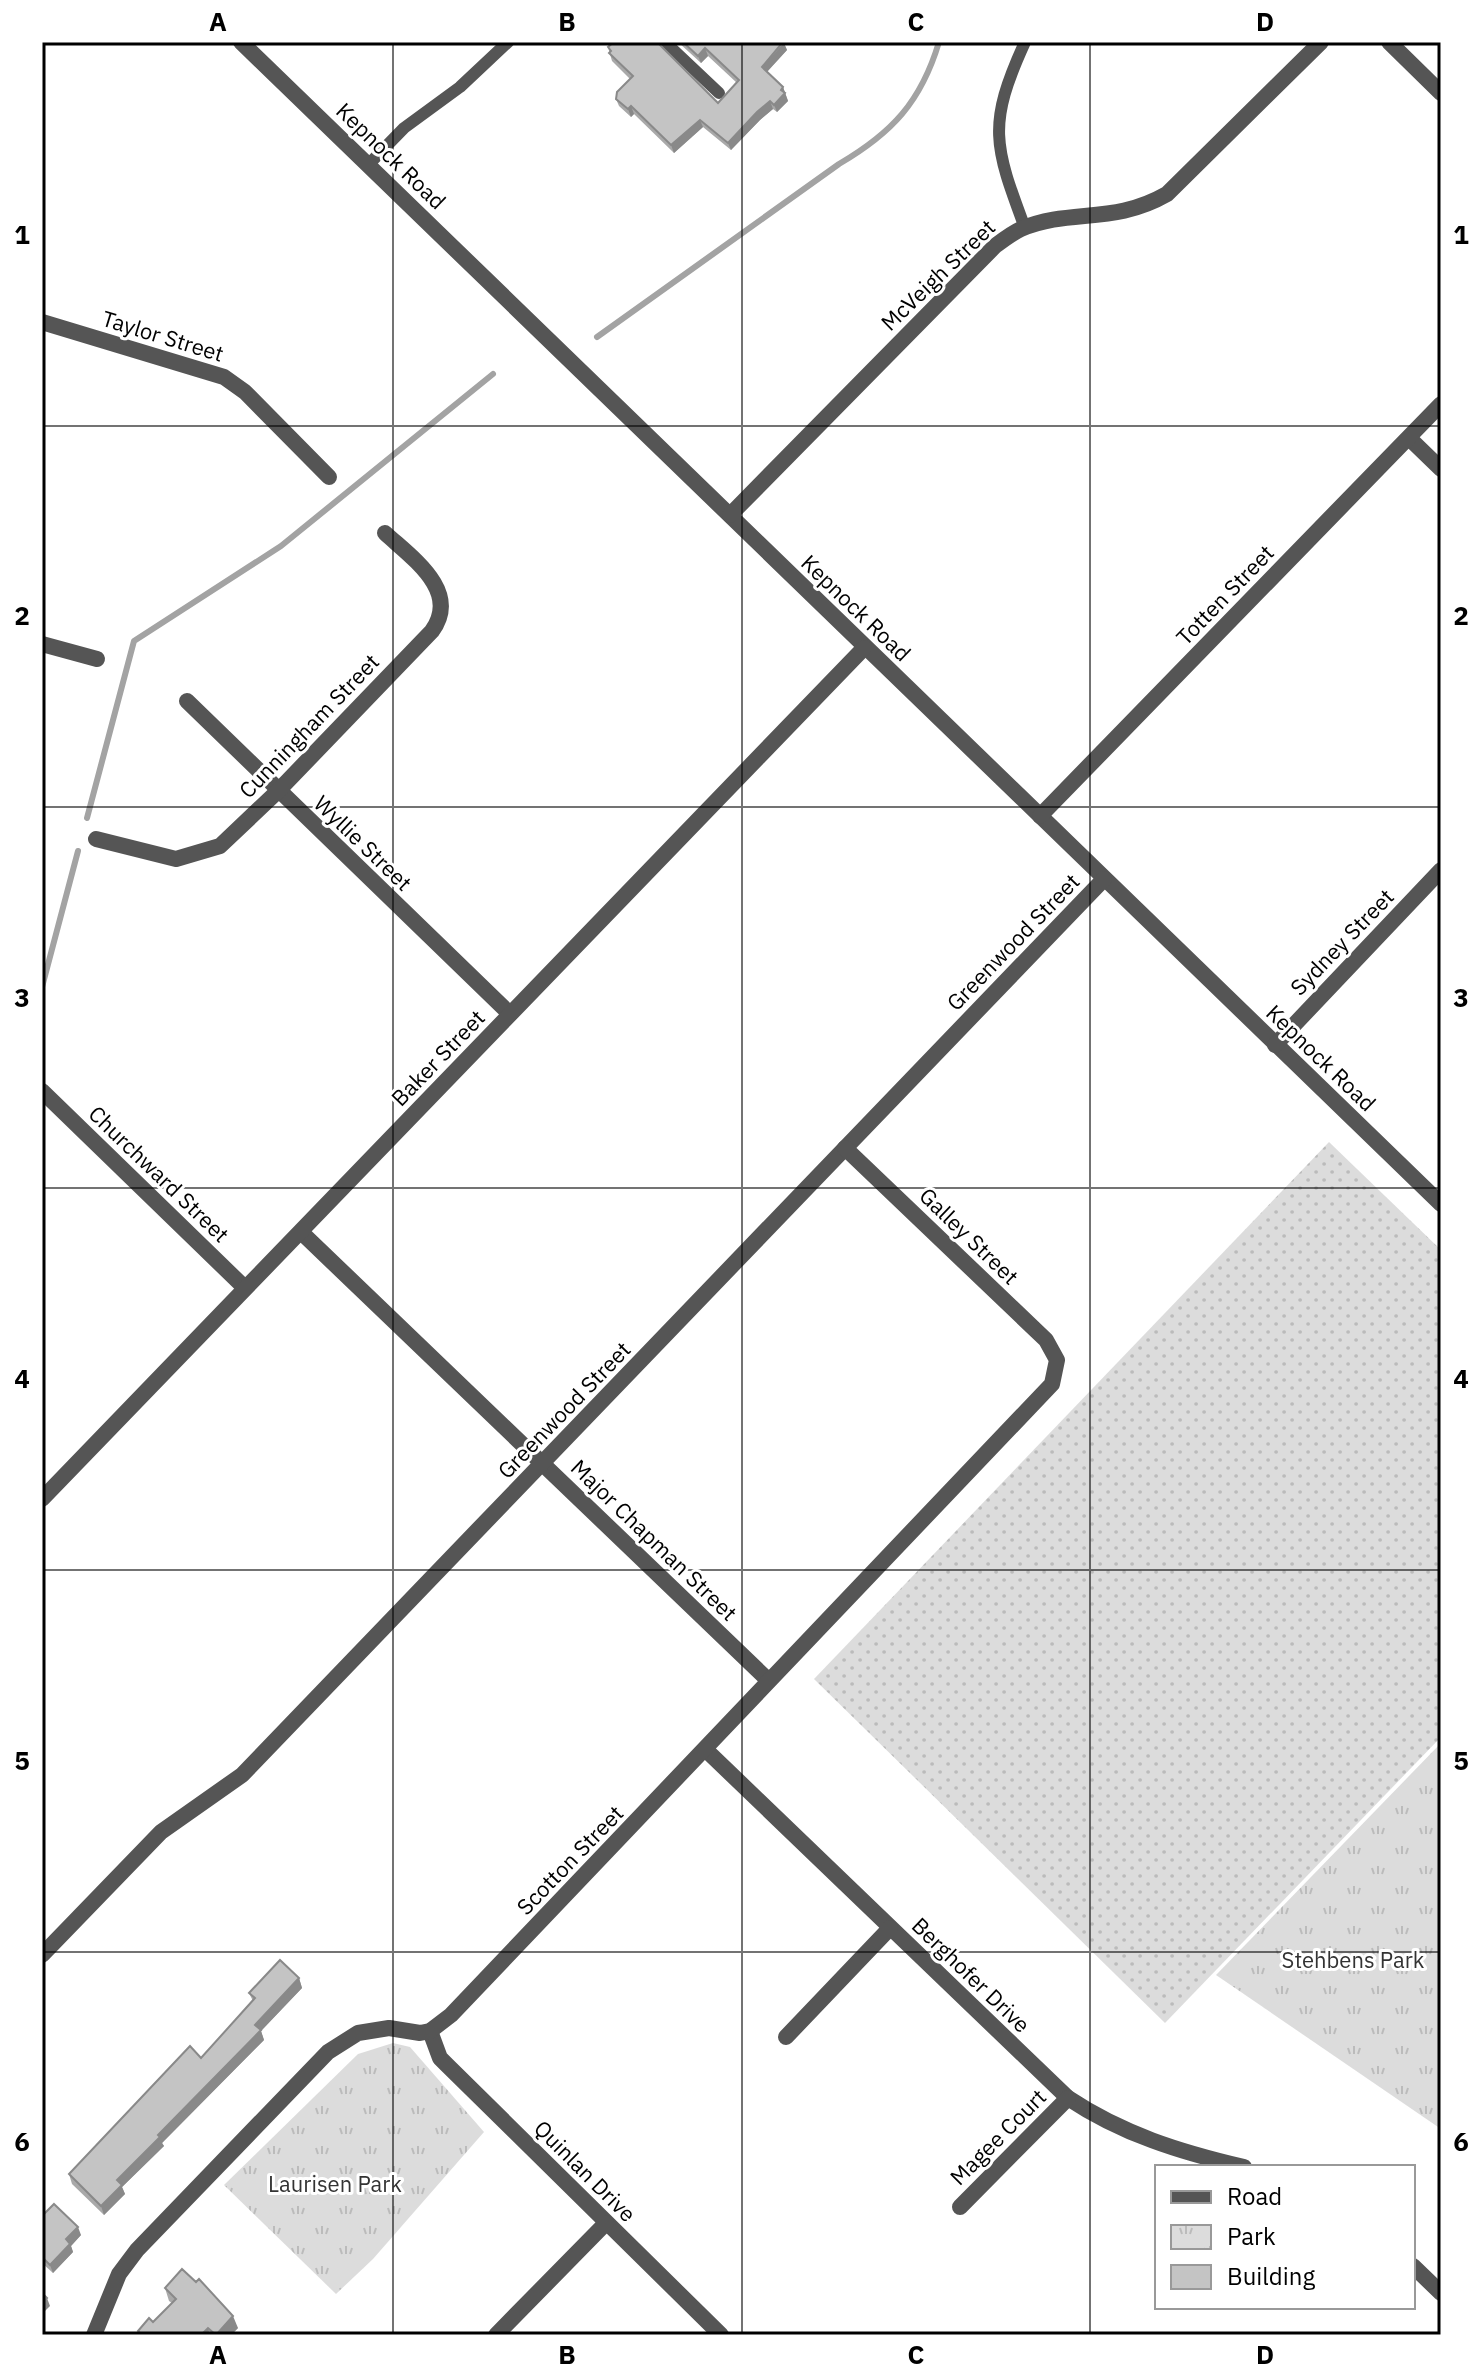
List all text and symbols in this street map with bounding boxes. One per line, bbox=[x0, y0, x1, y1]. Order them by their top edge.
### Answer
text: A bbox=[209, 4, 227, 38]
text: B bbox=[558, 4, 576, 38]
text: C bbox=[908, 4, 925, 38]
text: D bbox=[1256, 4, 1274, 38]
street label: Kepnock Road bbox=[330, 96, 452, 215]
street label: McVeigh Street bbox=[874, 213, 1001, 337]
text: 1 bbox=[14, 217, 30, 251]
text: 1 bbox=[1453, 217, 1469, 251]
street label: Taylor Street bbox=[99, 303, 227, 368]
street label: Totten Street bbox=[1169, 538, 1280, 651]
street label: Kepnock Road bbox=[795, 548, 917, 667]
text: 2 bbox=[14, 598, 30, 632]
text: 2 bbox=[1453, 598, 1469, 632]
street label: Cunningham Street bbox=[232, 647, 385, 804]
street label: Wyllie Street bbox=[308, 789, 419, 897]
street label: Greenwood Street bbox=[940, 867, 1085, 1016]
street label: Sydney Street bbox=[1283, 882, 1400, 1001]
text: 3 bbox=[14, 980, 30, 1014]
text: 3 bbox=[1453, 980, 1469, 1014]
street label: Kepnock Road bbox=[1260, 998, 1382, 1117]
street label: Baker Street bbox=[384, 1003, 491, 1112]
street label: Churchward Street bbox=[83, 1099, 236, 1248]
street label: Galley Street bbox=[913, 1181, 1025, 1290]
street label: Greenwood Street bbox=[491, 1335, 636, 1484]
text: 4 bbox=[14, 1361, 30, 1395]
text: 4 bbox=[1453, 1361, 1469, 1395]
street label: Major Chapman Street bbox=[565, 1453, 744, 1627]
text: 5 bbox=[14, 1743, 30, 1777]
text: 5 bbox=[1453, 1743, 1469, 1777]
street label: Scotton Street bbox=[510, 1799, 629, 1921]
street label: Berghofer Drive bbox=[906, 1911, 1037, 2038]
park label: Stehbens Park bbox=[1282, 1945, 1425, 1974]
street label: Magee Court bbox=[943, 2082, 1052, 2191]
street label: Quinlan Drive bbox=[528, 2114, 642, 2228]
text: 6 bbox=[14, 2124, 30, 2158]
text: 6 bbox=[1453, 2124, 1469, 2158]
legend bbox=[1155, 2165, 1415, 2309]
park label: Laurisen Park bbox=[268, 2169, 402, 2198]
text: Road bbox=[1227, 2180, 1282, 2212]
text: Park bbox=[1227, 2220, 1276, 2252]
text: Building bbox=[1227, 2260, 1315, 2292]
text: A bbox=[209, 2337, 227, 2371]
text: B bbox=[558, 2337, 576, 2371]
text: C bbox=[908, 2337, 925, 2371]
text: D bbox=[1256, 2337, 1274, 2371]

